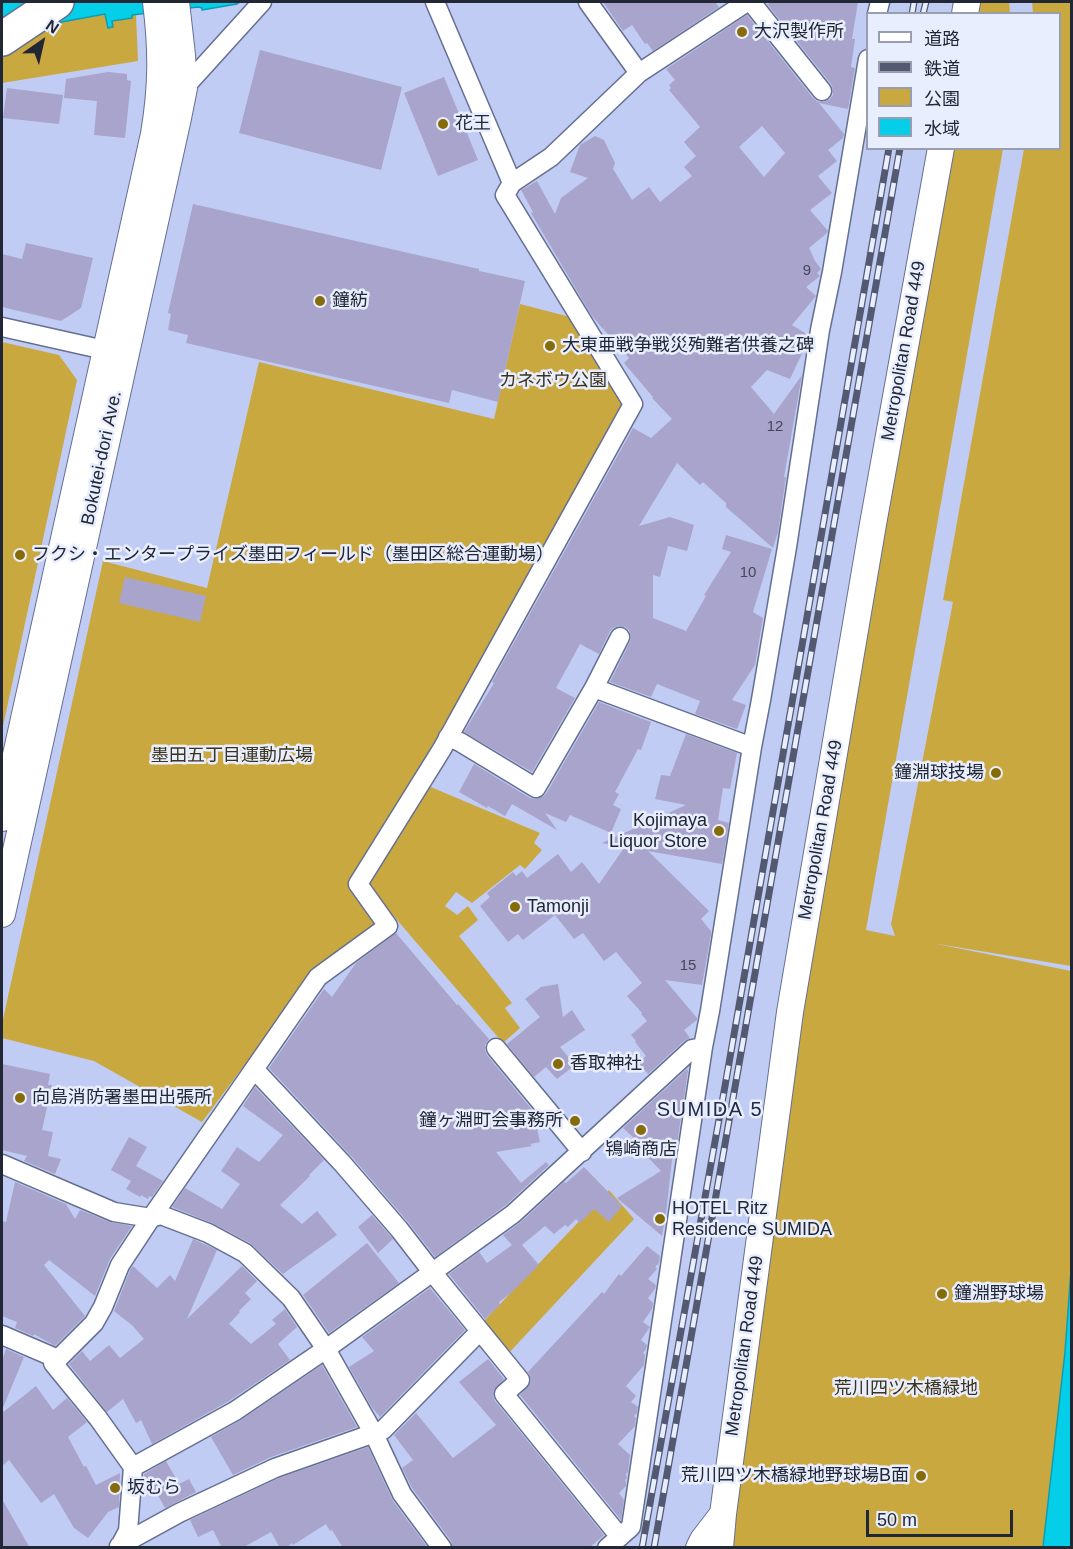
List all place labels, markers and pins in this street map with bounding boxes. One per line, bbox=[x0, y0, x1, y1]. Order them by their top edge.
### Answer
place label: 大沢製作所 bbox=[754, 21, 844, 43]
marker: 大沢製作所 bbox=[735, 25, 749, 39]
place label: 花王 bbox=[455, 113, 491, 135]
marker: 花王 bbox=[436, 117, 450, 131]
place label: 鐘紡 bbox=[332, 290, 368, 312]
marker: 鐘紡 bbox=[313, 294, 327, 308]
place label: 大東亜戦争戦災殉難者供養之碑 bbox=[562, 335, 814, 357]
marker: 大東亜戦争戦災殉難者供養之碑 bbox=[543, 339, 557, 353]
place label: フクシ・エンタープライズ墨田フィールド（墨田区総合運動場） bbox=[32, 544, 554, 566]
marker: フクシ・エンタープライズ墨田フィールド（墨田区総合運動場） bbox=[13, 548, 27, 562]
place label: 鐘淵球技場 bbox=[894, 762, 984, 784]
marker: 鐘淵球技場 bbox=[989, 766, 1003, 780]
place label: Kojimaya Liquor Store bbox=[609, 810, 707, 852]
marker: Kojimaya Liquor Store bbox=[712, 824, 726, 838]
place label: Tamonji bbox=[527, 896, 589, 918]
marker: Tamonji bbox=[508, 900, 522, 914]
place label: 香取神社 bbox=[570, 1053, 642, 1075]
marker: 香取神社 bbox=[551, 1057, 565, 1071]
place label: 向島消防署墨田出張所 bbox=[32, 1087, 212, 1109]
marker: 向島消防署墨田出張所 bbox=[13, 1091, 27, 1105]
place label: 鐘ヶ淵町会事務所 bbox=[419, 1110, 563, 1132]
marker: 鐘ヶ淵町会事務所 bbox=[568, 1114, 582, 1128]
marker: 鴇崎商店 bbox=[634, 1123, 648, 1137]
place label: 鴇崎商店 bbox=[605, 1139, 677, 1161]
place label: HOTEL Ritz Residence SUMIDA bbox=[672, 1198, 832, 1240]
marker: HOTEL Ritz Residence SUMIDA bbox=[653, 1212, 667, 1226]
place label: 鐘淵野球場 bbox=[954, 1283, 1044, 1305]
marker: 鐘淵野球場 bbox=[935, 1287, 949, 1301]
place label: 荒川四ツ木橋緑地野球場B面 bbox=[681, 1465, 909, 1487]
marker: 荒川四ツ木橋緑地野球場B面 bbox=[914, 1469, 928, 1483]
place label: 坂むら bbox=[127, 1477, 181, 1499]
marker: 坂むら bbox=[108, 1481, 122, 1495]

